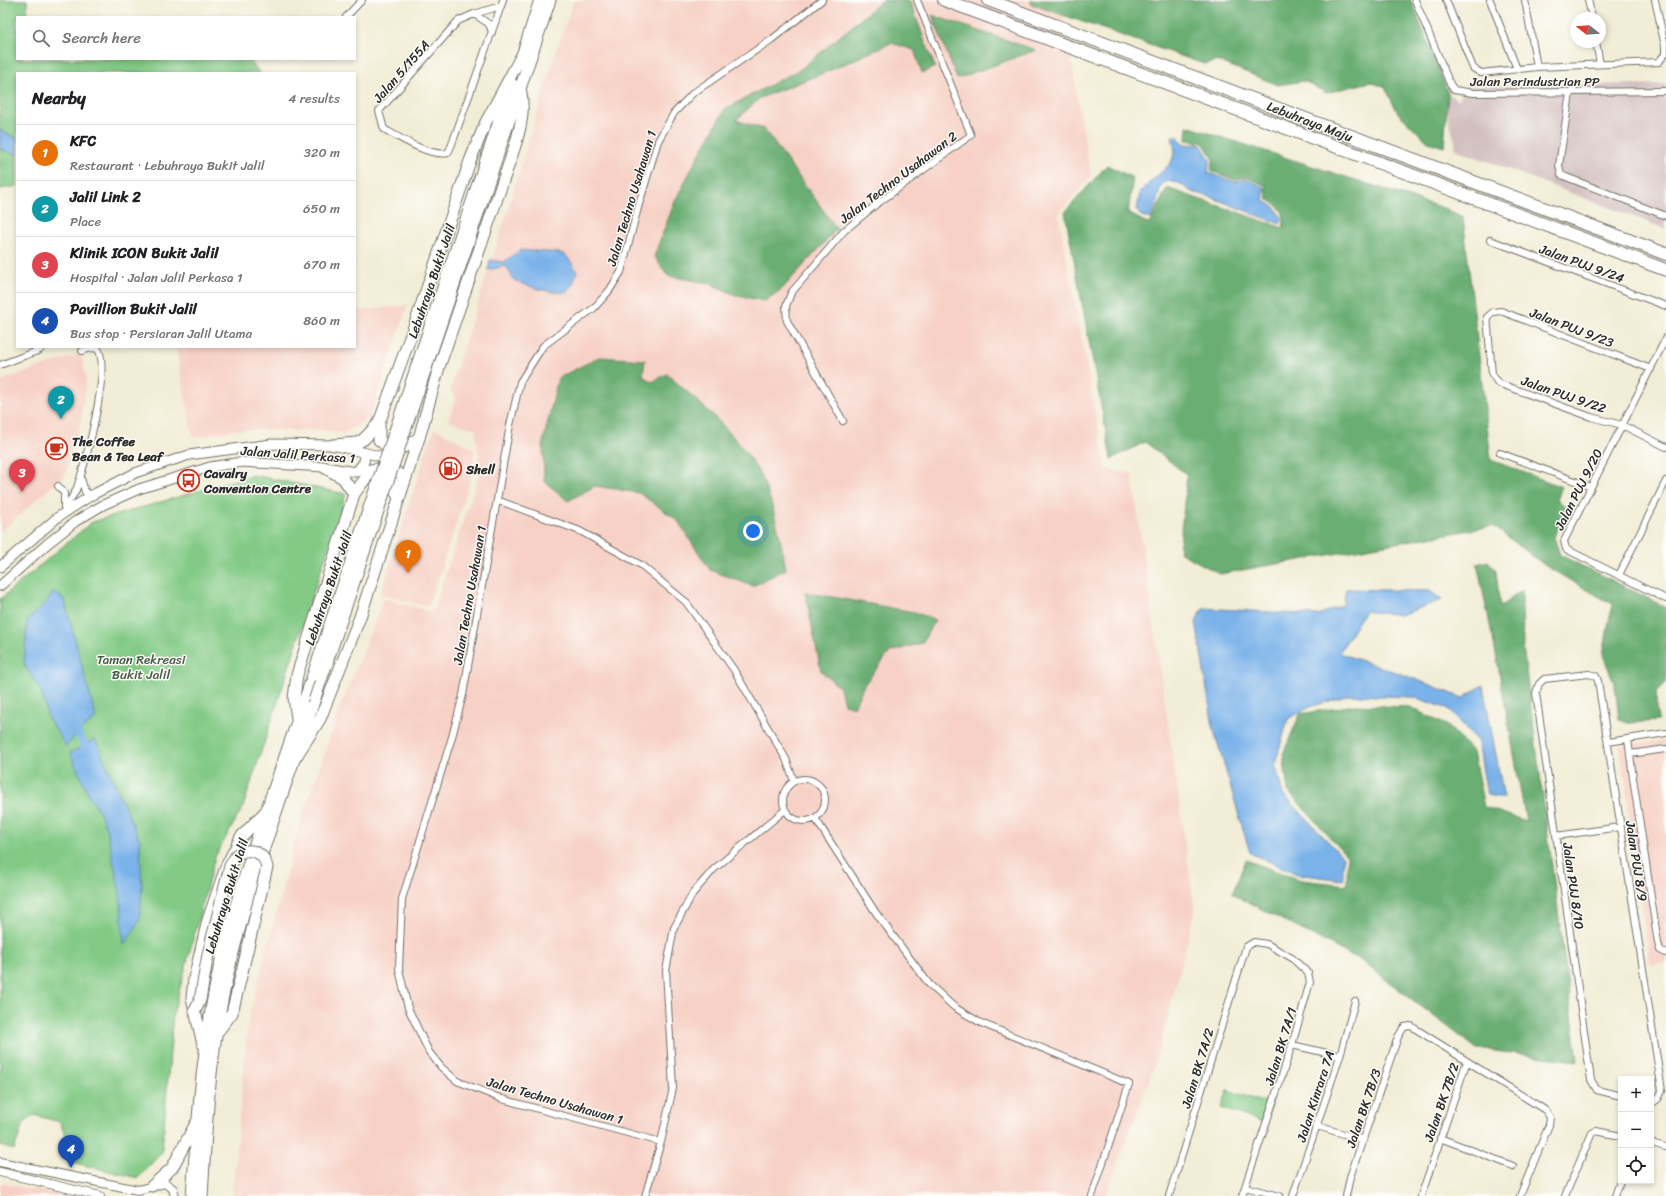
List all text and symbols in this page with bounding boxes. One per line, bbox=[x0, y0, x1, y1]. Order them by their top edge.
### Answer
north arrow bbox=[1570, 12, 1606, 48]
search box bbox=[16, 16, 356, 60]
text: Search here bbox=[62, 25, 141, 51]
icon: search bbox=[30, 27, 52, 49]
street label: Jalan 5/155A bbox=[367, 34, 436, 109]
street label: Jalan Perindustrian PP bbox=[1469, 70, 1600, 93]
text: Nearby bbox=[32, 83, 86, 113]
text: 4 results bbox=[288, 87, 340, 110]
street label: Lebuhraya Maju bbox=[1263, 95, 1356, 148]
street label: Jalan Techno Usahawan 2 bbox=[834, 125, 963, 230]
street label: Jalan Techno Usahawan 1 bbox=[600, 127, 663, 270]
text: KFC bbox=[70, 128, 96, 154]
text: 1 bbox=[42, 141, 48, 164]
text: 320 m bbox=[304, 141, 340, 164]
text: Restaurant · Lebuhraya Bukit Jalil bbox=[70, 154, 265, 177]
text: Jalil Link 2 bbox=[70, 184, 141, 210]
text: 2 bbox=[41, 197, 49, 220]
text: 650 m bbox=[303, 197, 340, 220]
text: Place bbox=[70, 210, 101, 233]
street label: Lebuhraya Bukit Jalil bbox=[401, 220, 462, 342]
street label: Jalan PUJ 9/24 bbox=[1535, 237, 1628, 289]
text: Klinik ICON Bukit Jalil bbox=[70, 240, 219, 266]
text: 3 bbox=[41, 253, 49, 276]
text: 670 m bbox=[304, 253, 340, 276]
text: Hospital · Jalan Jalil Perkasa 1 bbox=[70, 266, 243, 289]
text: Pavillion Bukit Jalil bbox=[70, 296, 197, 322]
street label: Jalan PUJ 9/23 bbox=[1526, 301, 1617, 354]
text: 4 bbox=[41, 309, 49, 332]
text: 860 m bbox=[303, 309, 340, 332]
text: Bus stop · Persiaran Jalil Utama bbox=[70, 322, 252, 345]
street label: Jalan PUJ 9/22 bbox=[1517, 369, 1610, 420]
pin: 2 bbox=[48, 386, 74, 419]
place label: The Coffee Bean & Tea Leaf bbox=[72, 430, 165, 468]
cafe icon: The Coffee Bean & Tea Leaf bbox=[43, 435, 69, 461]
street label: Jalan Jalil Perkasa 1 bbox=[239, 439, 356, 470]
street label: Jalan PUJ 9/20 bbox=[1548, 444, 1609, 535]
fuel station icon: Shell bbox=[438, 456, 464, 482]
place label: Shell bbox=[465, 458, 496, 481]
pin: 3 bbox=[9, 459, 35, 492]
place label: Cavalry Convention Centre bbox=[203, 462, 312, 500]
bus stop icon: Cavalry Convention Centre bbox=[175, 467, 201, 493]
your location bbox=[743, 521, 763, 541]
street label: Jalan Techno Usahawan 1 bbox=[446, 523, 493, 667]
street label: Lebuhraya Bukit Jalil bbox=[298, 527, 359, 649]
pin: 1 bbox=[395, 540, 421, 573]
park label: Taman Rekreasi Bukit Jalil bbox=[97, 648, 186, 686]
street label: Jalan PUJ 8/9 bbox=[1619, 818, 1654, 903]
street label: Lebuhraya Bukit Jalil bbox=[198, 835, 255, 957]
street label: Jalan PUJ 8/10 bbox=[1556, 840, 1591, 931]
street label: Jalan BK 7A/1 bbox=[1257, 1004, 1303, 1089]
street label: Jalan BK 7A/2 bbox=[1174, 1025, 1221, 1112]
street label: Jalan Kinrara 7A bbox=[1290, 1047, 1341, 1146]
street label: Jalan BK 7B/2 bbox=[1417, 1059, 1466, 1146]
street label: Jalan BK 7B/3 bbox=[1339, 1066, 1388, 1152]
street label: Jalan Techno Usahawan 1 bbox=[483, 1070, 626, 1131]
map controls bbox=[1618, 1076, 1654, 1184]
button: + bbox=[1618, 1076, 1654, 1112]
button: − bbox=[1618, 1112, 1654, 1148]
pin: 4 bbox=[58, 1135, 84, 1168]
button: locate bbox=[1618, 1148, 1654, 1184]

